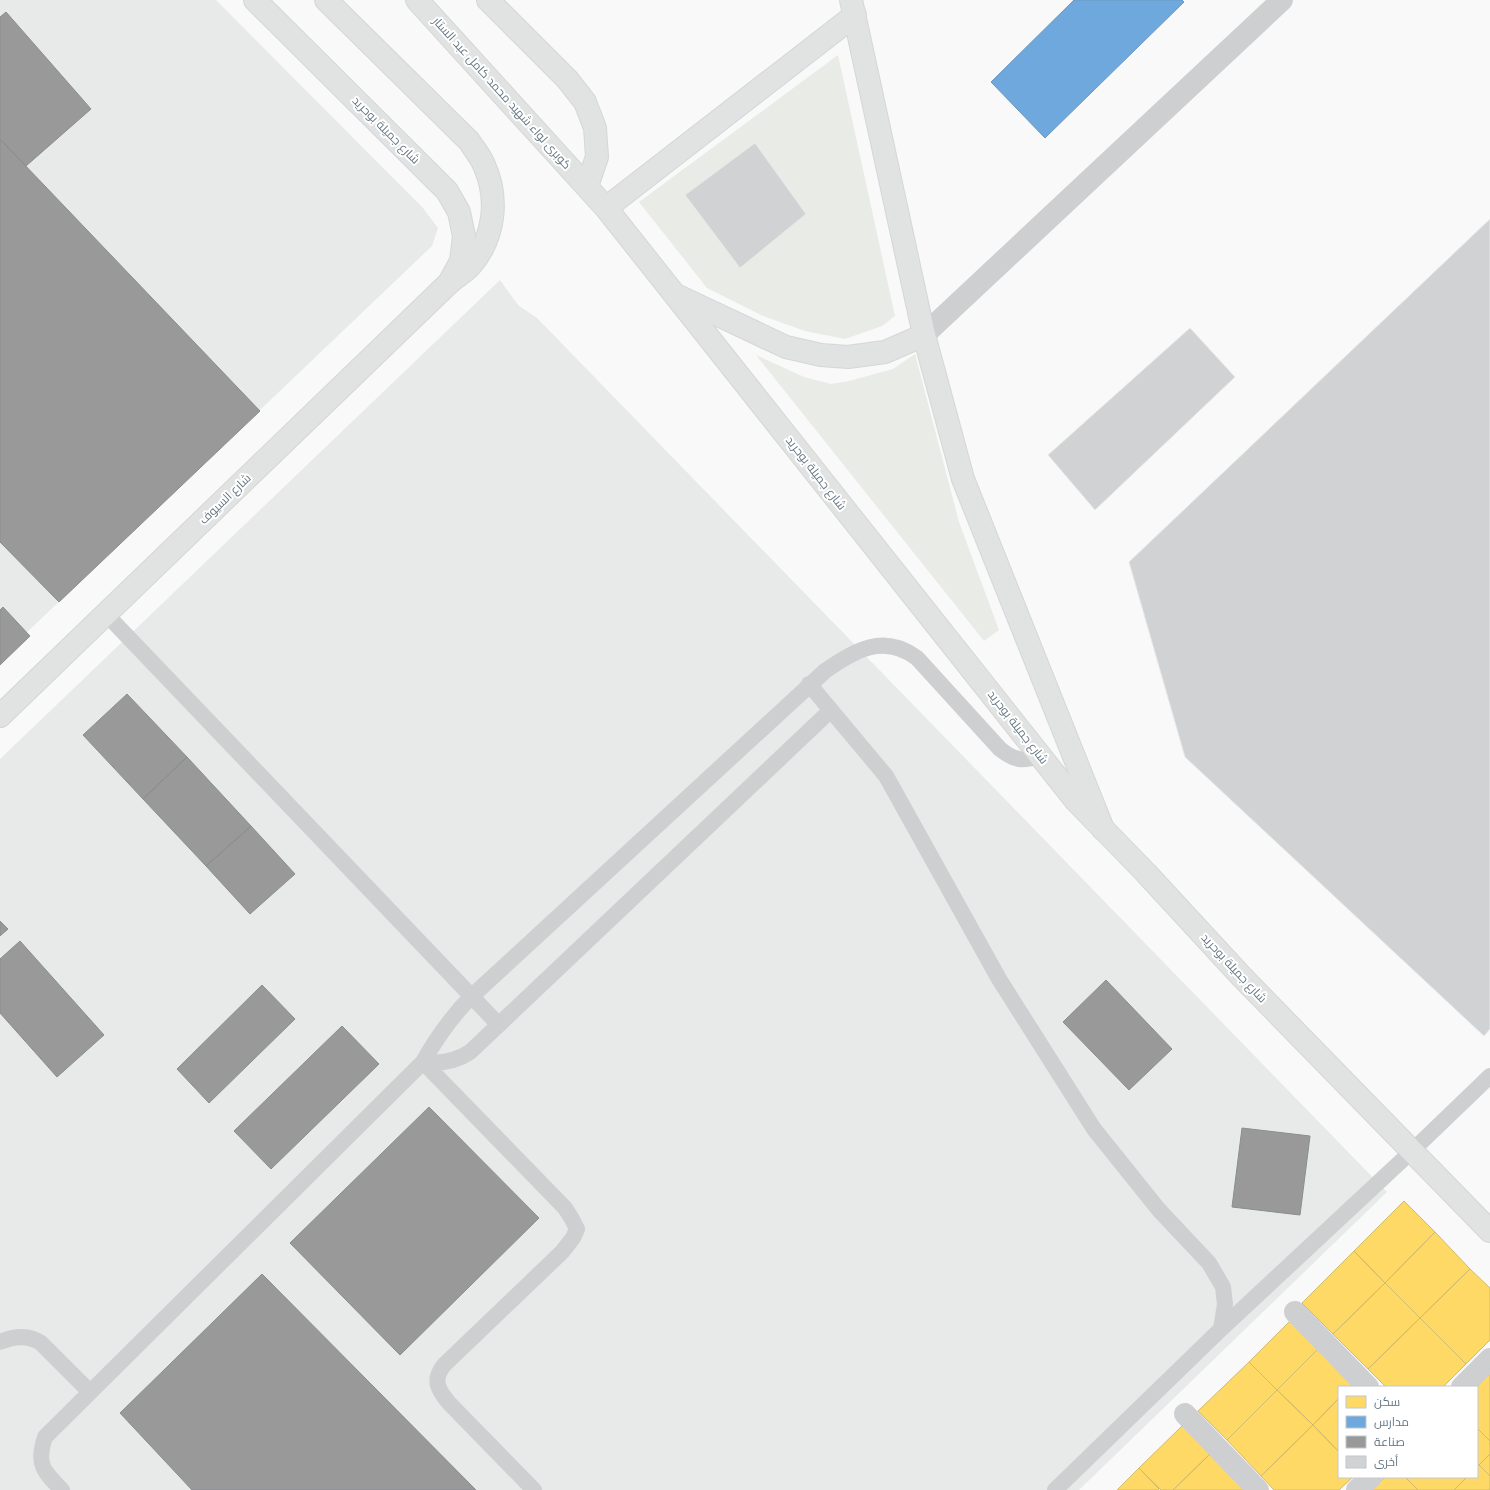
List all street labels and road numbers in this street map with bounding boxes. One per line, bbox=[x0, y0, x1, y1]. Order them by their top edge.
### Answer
street label: كوبرى لواء شهيد محمد كامل عبد الستار bbox=[429, 13, 575, 173]
street label: شارع جميلة بوحريد bbox=[349, 93, 423, 167]
street label: شارع جميلة بوحريد bbox=[782, 433, 850, 513]
street label: شارع السيوف bbox=[196, 470, 254, 528]
street label: شارع جميلة بوحريد bbox=[984, 687, 1052, 767]
street label: شارع جميلة بوحريد bbox=[1198, 930, 1270, 1006]

